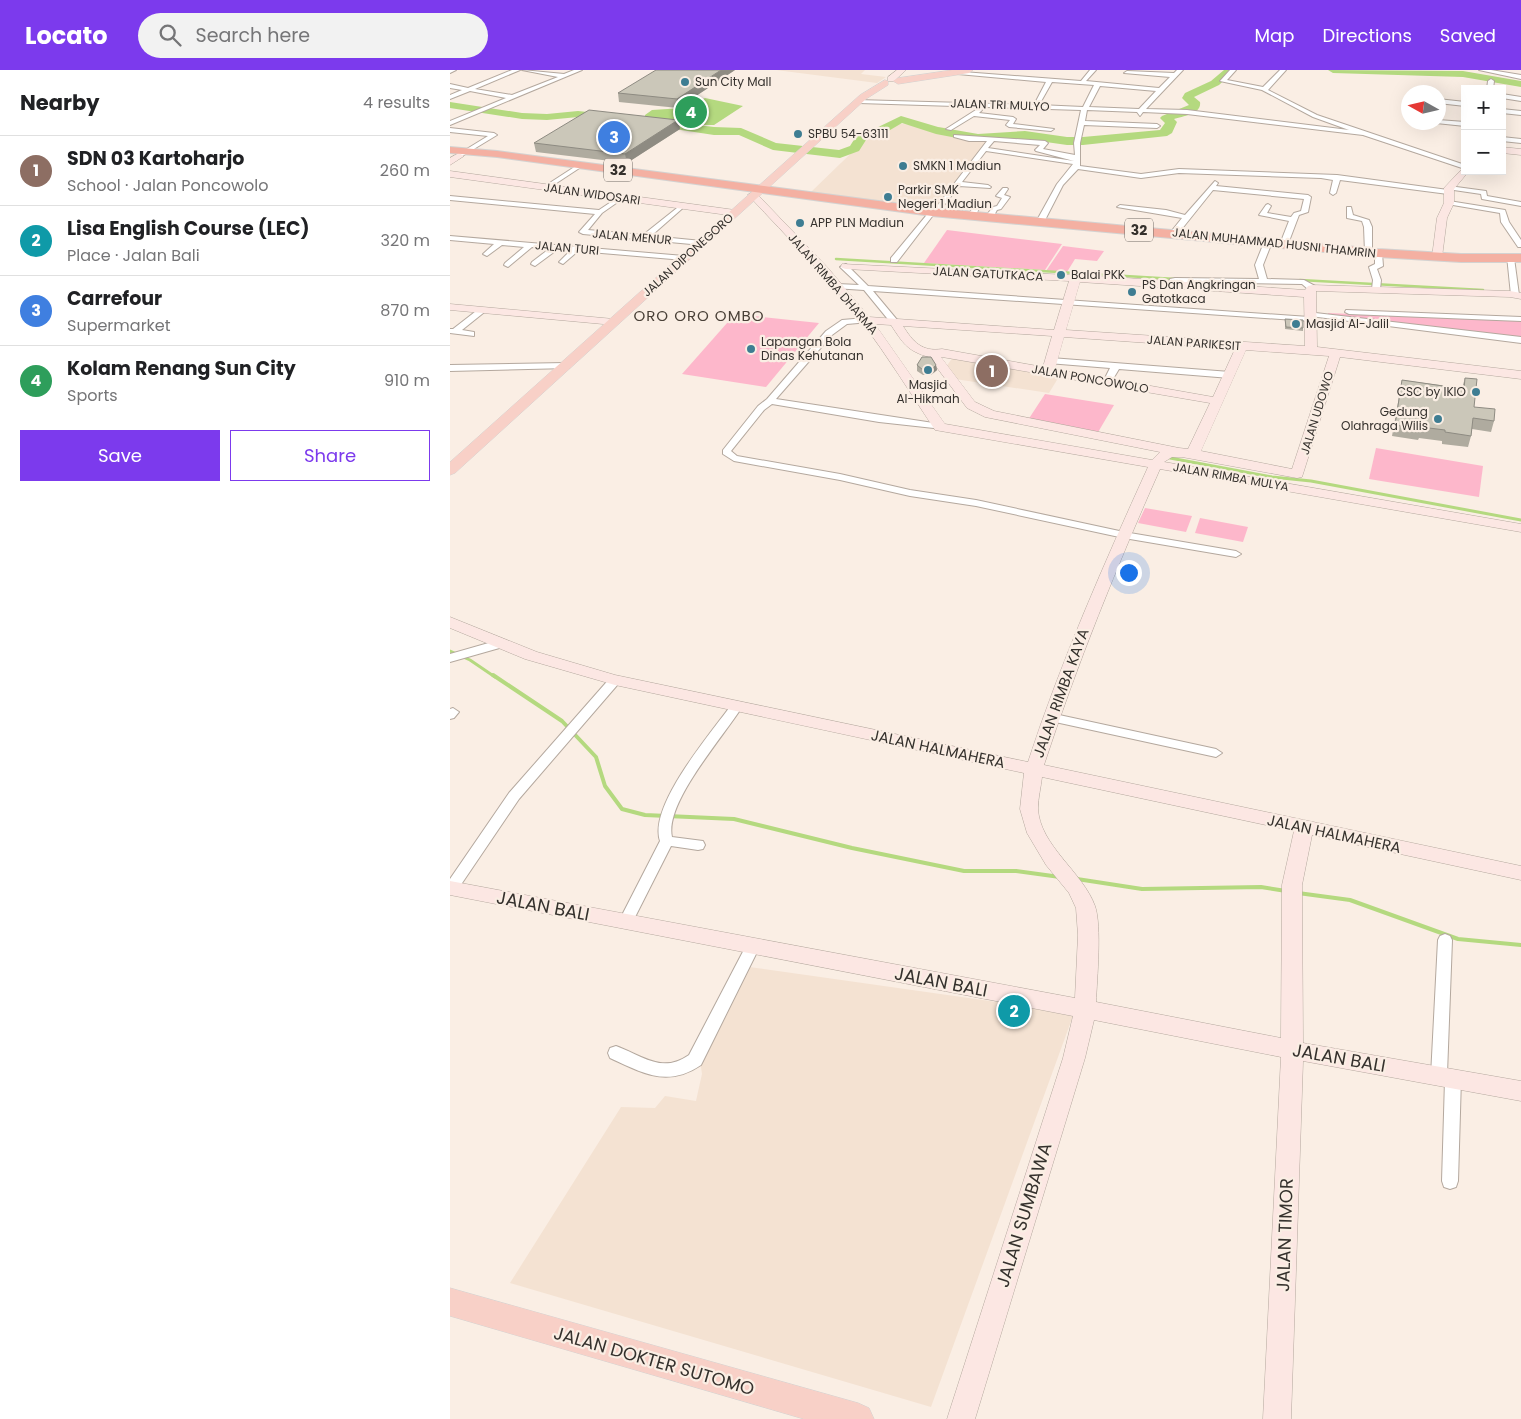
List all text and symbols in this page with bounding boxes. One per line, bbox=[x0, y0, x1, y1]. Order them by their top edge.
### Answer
search box bbox=[138, 13, 488, 58]
text: Locato bbox=[25, 19, 108, 52]
icon: search bbox=[156, 21, 184, 49]
text: Search here bbox=[196, 22, 310, 49]
text: Map bbox=[1255, 23, 1294, 48]
text: Directions bbox=[1322, 23, 1412, 48]
text: Saved bbox=[1440, 23, 1496, 48]
place label: Sun City Mall bbox=[695, 73, 772, 90]
marker: Sun City Mall bbox=[679, 76, 691, 88]
north arrow bbox=[1401, 85, 1446, 130]
map controls bbox=[1461, 85, 1506, 175]
button: + bbox=[1461, 85, 1506, 130]
text: Nearby bbox=[20, 88, 100, 117]
text: 4 results bbox=[363, 91, 430, 114]
pin: 4 bbox=[675, 93, 707, 131]
street label: JALAN TRI MULYO bbox=[950, 94, 1050, 115]
pin: 3 bbox=[598, 118, 630, 156]
place label: SPBU 54-63111 bbox=[808, 125, 889, 142]
marker: SPBU 54-63111 bbox=[792, 128, 804, 140]
button: − bbox=[1461, 130, 1506, 175]
text: SDN 03 Kartoharjo bbox=[67, 145, 244, 172]
place label: SMKN 1 Madiun bbox=[913, 157, 1001, 174]
road number: 32 bbox=[604, 158, 632, 182]
text: 1 bbox=[33, 159, 39, 182]
text: 260 m bbox=[380, 159, 430, 182]
marker: SMKN 1 Madiun bbox=[897, 160, 909, 172]
text: School · Jalan Poncowolo bbox=[67, 174, 269, 197]
street label: JALAN WIDOSARI bbox=[543, 178, 641, 209]
place label: Parkir SMK Negeri 1 Madiun bbox=[898, 181, 992, 212]
marker: Parkir SMK Negeri 1 Madiun bbox=[882, 191, 894, 203]
street label: JALAN DIPONEGORO bbox=[638, 209, 737, 300]
place label: APP PLN Madiun bbox=[810, 214, 904, 231]
text: Lisa English Course (LEC) bbox=[67, 215, 310, 242]
marker: APP PLN Madiun bbox=[794, 217, 806, 229]
road number: 32 bbox=[1125, 218, 1153, 242]
street label: JALAN MUHAMMAD HUSNI THAMRIN bbox=[1171, 223, 1377, 262]
street label: JALAN MENUR bbox=[592, 225, 672, 248]
text: 2 bbox=[31, 229, 41, 252]
text: 320 m bbox=[381, 229, 430, 252]
street label: JALAN RIMBA DHARMA bbox=[785, 229, 882, 338]
street label: JALAN TURI bbox=[534, 236, 600, 259]
text: Place · Jalan Bali bbox=[67, 244, 200, 267]
street label: JALAN GATUTKACA bbox=[932, 262, 1044, 285]
place label: Balai PKK bbox=[1071, 266, 1125, 283]
marker: Balai PKK bbox=[1055, 269, 1067, 281]
place label: PS Dan Angkringan Gatotkaca bbox=[1142, 276, 1256, 307]
text: Carrefour bbox=[67, 285, 162, 312]
marker: PS Dan Angkringan Gatotkaca bbox=[1126, 286, 1138, 298]
text: 3 bbox=[31, 299, 41, 322]
text: 870 m bbox=[380, 299, 430, 322]
district label: ORO ORO OMBO bbox=[633, 305, 765, 326]
text: Supermarket bbox=[67, 314, 171, 337]
place label: Masjid Al-Jalil bbox=[1306, 315, 1389, 332]
marker: Masjid Al-Jalil bbox=[1290, 318, 1302, 330]
street label: JALAN PARIKESIT bbox=[1146, 331, 1242, 354]
place label: Lapangan Bola Dinas Kehutanan bbox=[761, 333, 864, 364]
marker: Lapangan Bola Dinas Kehutanan bbox=[745, 343, 757, 355]
pin: 1 bbox=[976, 352, 1008, 390]
text: Kolam Renang Sun City bbox=[67, 355, 296, 382]
street label: JALAN PONCOWOLO bbox=[1030, 360, 1150, 397]
marker: Masjid Al-Hikmah bbox=[922, 364, 934, 376]
text: 4 bbox=[31, 369, 41, 392]
text: 910 m bbox=[384, 369, 430, 392]
street label: JALAN UDOWO bbox=[1296, 369, 1337, 457]
place label: Masjid Al-Hikmah bbox=[896, 376, 960, 407]
place label: CSC by IKIO bbox=[1397, 383, 1466, 400]
text: Sports bbox=[67, 384, 118, 407]
marker: CSC by IKIO bbox=[1470, 386, 1482, 398]
place label: Gedung Olahraga Wilis bbox=[1341, 403, 1428, 434]
marker: Gedung Olahraga Wilis bbox=[1432, 413, 1444, 425]
button: Save bbox=[20, 430, 220, 481]
button: Share bbox=[230, 430, 430, 481]
street label: JALAN RIMBA MULYA bbox=[1172, 458, 1290, 495]
your location bbox=[1116, 560, 1142, 586]
street label: JALAN RIMBA KAYA bbox=[1027, 625, 1094, 760]
street label: JALAN HALMAHERA bbox=[869, 724, 1007, 773]
street label: JALAN HALMAHERA bbox=[1265, 809, 1403, 858]
street label: JALAN BALI bbox=[494, 884, 592, 927]
street label: JALAN BALI bbox=[892, 960, 990, 1003]
pin: 2 bbox=[998, 992, 1030, 1030]
street label: JALAN BALI bbox=[1290, 1037, 1388, 1078]
street label: JALAN SUMBAWA bbox=[990, 1139, 1057, 1290]
street label: JALAN TIMOR bbox=[1270, 1178, 1299, 1292]
street label: JALAN DOKTER SUTOMO bbox=[551, 1320, 757, 1401]

